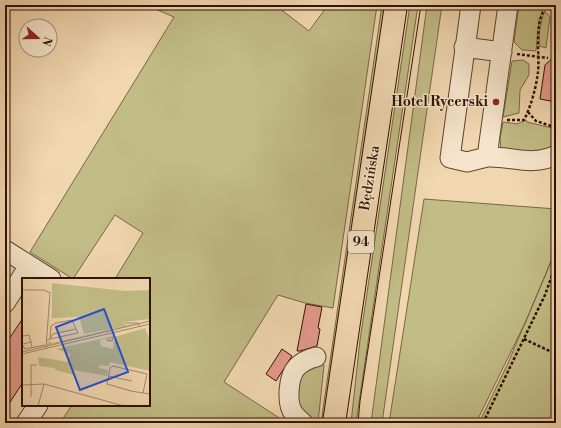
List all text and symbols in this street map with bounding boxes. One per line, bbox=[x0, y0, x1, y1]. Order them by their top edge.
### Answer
north arrow bbox=[18, 18, 58, 58]
text: N bbox=[38, 35, 54, 48]
place label: Hotel Rycerski bbox=[391, 93, 489, 111]
marker: Hotel Rycerski bbox=[491, 97, 501, 107]
street label: Będzińska bbox=[356, 143, 384, 213]
road number: 94 bbox=[348, 231, 374, 253]
inset map bbox=[22, 278, 150, 406]

